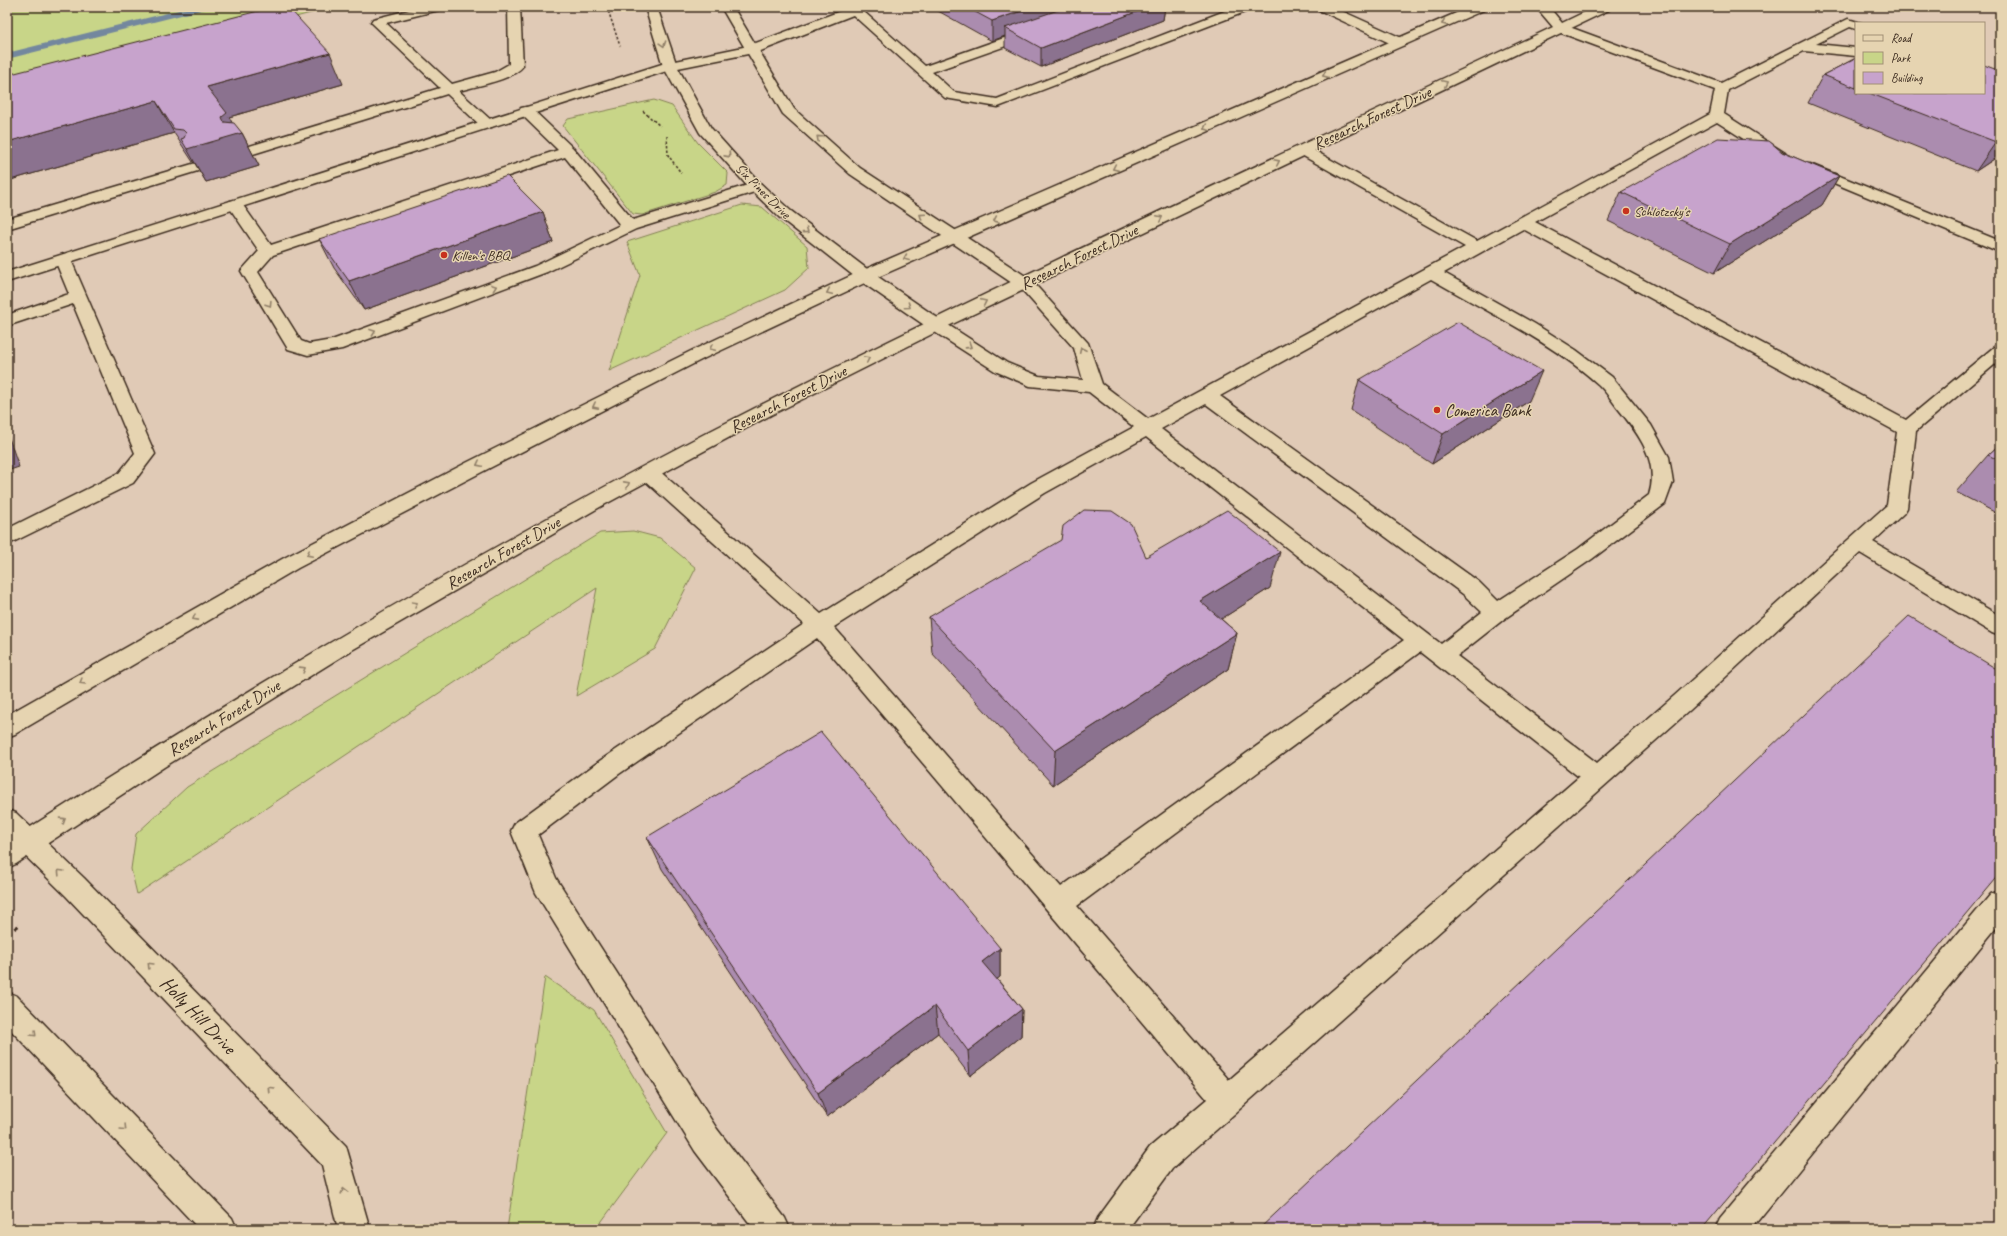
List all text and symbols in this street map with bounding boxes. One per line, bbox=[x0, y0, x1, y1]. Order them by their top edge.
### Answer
one-way arrow bbox=[1441, 18, 1448, 26]
legend bbox=[1855, 22, 1985, 94]
text: Road bbox=[1891, 30, 1913, 46]
one-way arrow bbox=[658, 41, 667, 48]
text: Park bbox=[1891, 50, 1912, 66]
one-way arrow bbox=[1322, 70, 1329, 78]
text: Building bbox=[1891, 70, 1923, 86]
one-way arrow bbox=[1441, 80, 1449, 88]
street label: Research Forest Drive bbox=[1310, 81, 1436, 155]
one-way arrow bbox=[1203, 123, 1210, 131]
one-way arrow bbox=[816, 136, 824, 143]
one-way arrow bbox=[723, 151, 730, 158]
one-way arrow bbox=[1273, 159, 1281, 167]
street label: Six Pines Drive bbox=[732, 160, 795, 223]
one-way arrow bbox=[1112, 163, 1119, 171]
place label: Schlotzsky's bbox=[1634, 203, 1690, 220]
marker: Schlotzsky's bbox=[1621, 206, 1631, 216]
one-way arrow bbox=[920, 214, 927, 221]
one-way arrow bbox=[993, 215, 1000, 223]
one-way arrow bbox=[1156, 215, 1163, 223]
street label: Research Forest Drive bbox=[1017, 219, 1142, 295]
one-way arrow bbox=[802, 226, 809, 233]
place label: Killen's BBQ bbox=[452, 247, 512, 264]
marker: Killen's BBQ bbox=[439, 250, 449, 260]
one-way arrow bbox=[902, 254, 909, 262]
one-way arrow bbox=[491, 283, 498, 291]
one-way arrow bbox=[826, 287, 834, 295]
one-way arrow bbox=[980, 299, 988, 307]
one-way arrow bbox=[264, 300, 271, 307]
one-way arrow bbox=[904, 301, 911, 308]
one-way arrow bbox=[369, 328, 376, 337]
one-way arrow bbox=[965, 342, 972, 349]
one-way arrow bbox=[708, 343, 716, 351]
one-way arrow bbox=[1079, 347, 1087, 354]
one-way arrow bbox=[862, 357, 870, 364]
street label: Research Forest Drive bbox=[726, 360, 851, 437]
place label: Comerica Bank bbox=[1445, 400, 1533, 421]
one-way arrow bbox=[592, 401, 600, 409]
marker: Comerica Bank bbox=[1432, 405, 1442, 415]
one-way arrow bbox=[476, 459, 484, 467]
one-way arrow bbox=[623, 482, 631, 489]
street label: Research Forest Drive bbox=[442, 511, 565, 594]
one-way arrow bbox=[305, 550, 313, 557]
one-way arrow bbox=[411, 601, 418, 608]
one-way arrow bbox=[192, 613, 199, 620]
one-way arrow bbox=[299, 667, 306, 674]
street label: Research Forest Drive bbox=[164, 674, 285, 761]
one-way arrow bbox=[79, 678, 86, 685]
one-way arrow bbox=[58, 818, 65, 825]
one-way arrow bbox=[57, 869, 65, 877]
one-way arrow bbox=[148, 963, 155, 970]
street label: Holly Hill Drive bbox=[155, 971, 242, 1060]
one-way arrow bbox=[29, 1029, 37, 1037]
one-way arrow bbox=[267, 1086, 274, 1094]
one-way arrow bbox=[119, 1123, 127, 1131]
one-way arrow bbox=[341, 1188, 349, 1194]

